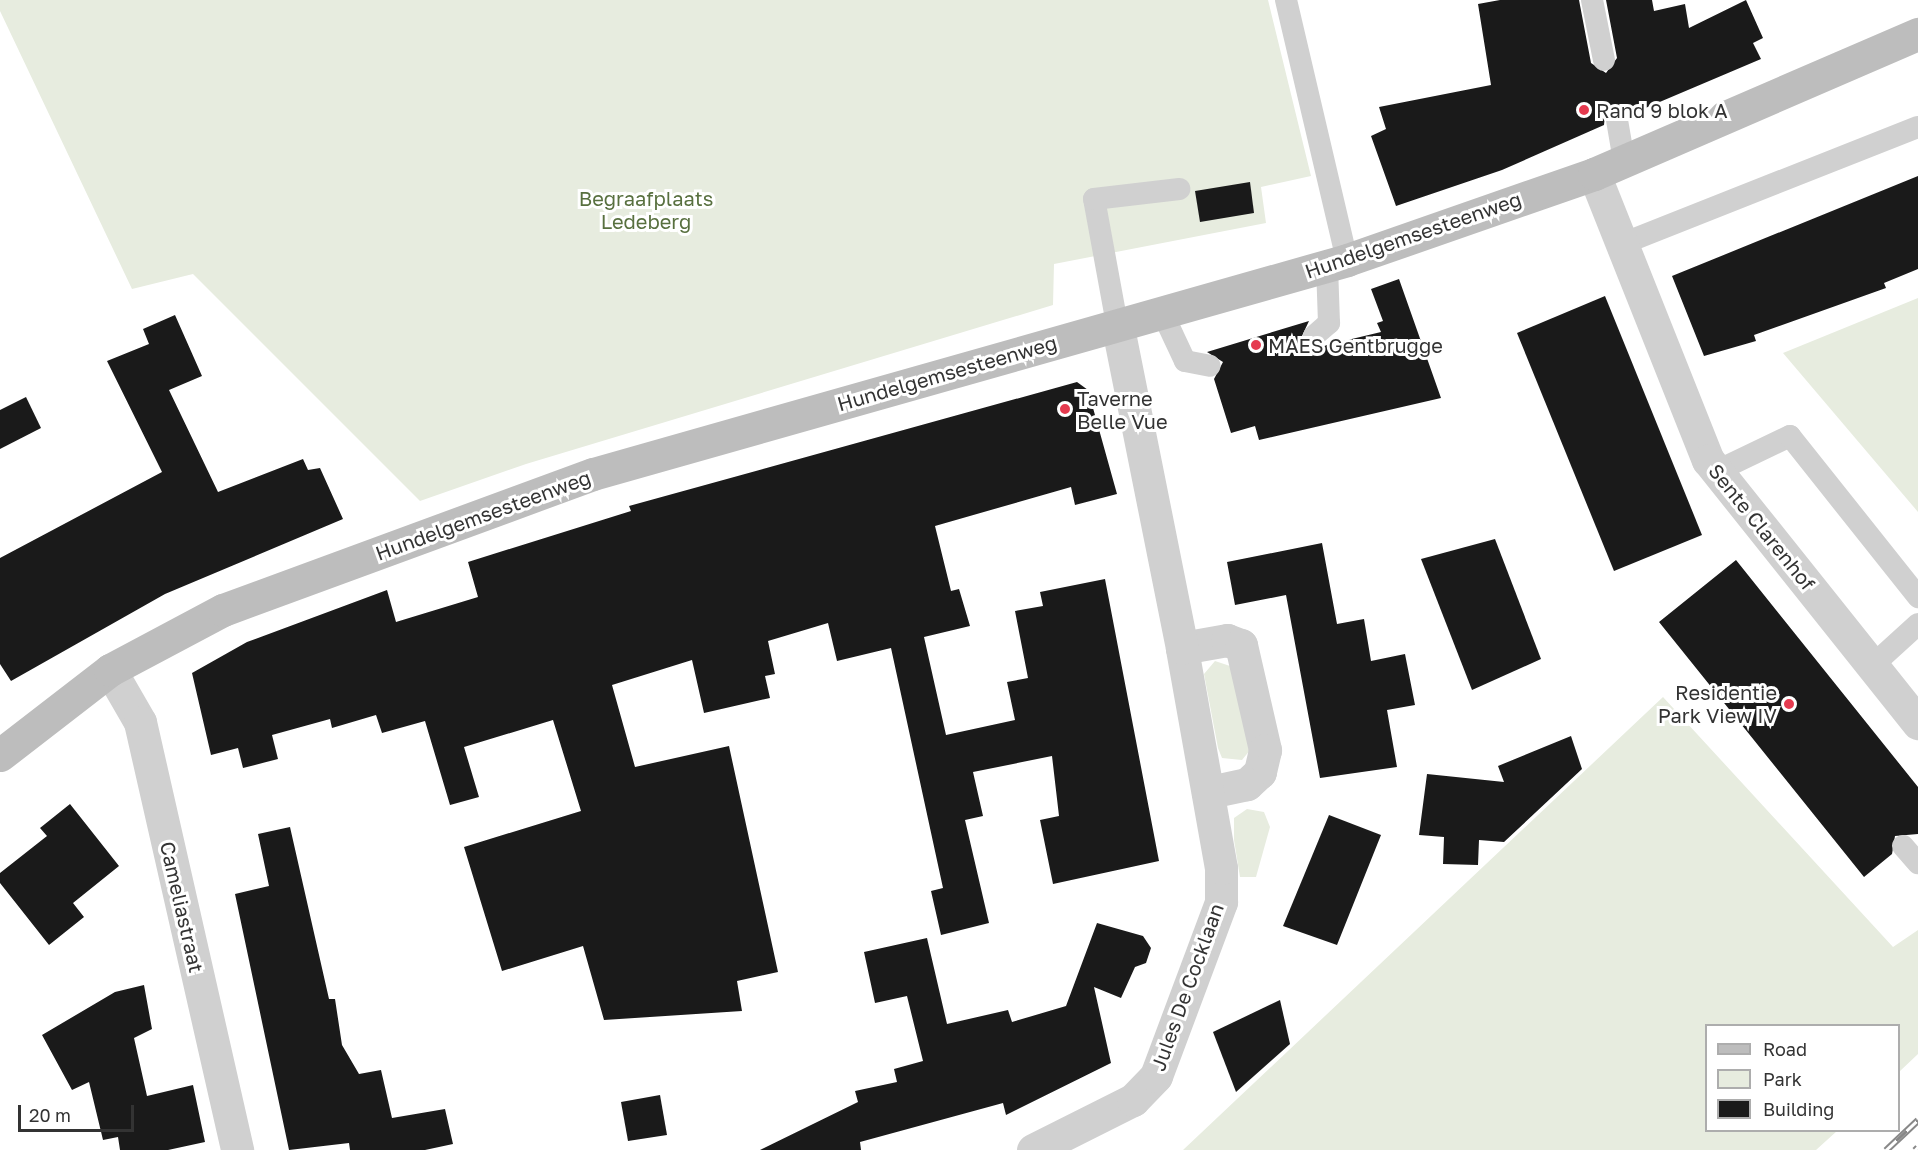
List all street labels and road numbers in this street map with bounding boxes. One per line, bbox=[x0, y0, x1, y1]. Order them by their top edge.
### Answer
street label: Hundelgemsesteenweg bbox=[1302, 187, 1524, 283]
street label: Hundelgemsesteenweg bbox=[834, 330, 1060, 416]
street label: Sente Clarenhof bbox=[1704, 459, 1820, 595]
street label: Hundelgemsesteenweg bbox=[372, 465, 594, 565]
street label: Cameliastraat bbox=[155, 839, 209, 975]
street label: Jules De Cocklaan bbox=[1146, 900, 1228, 1074]

